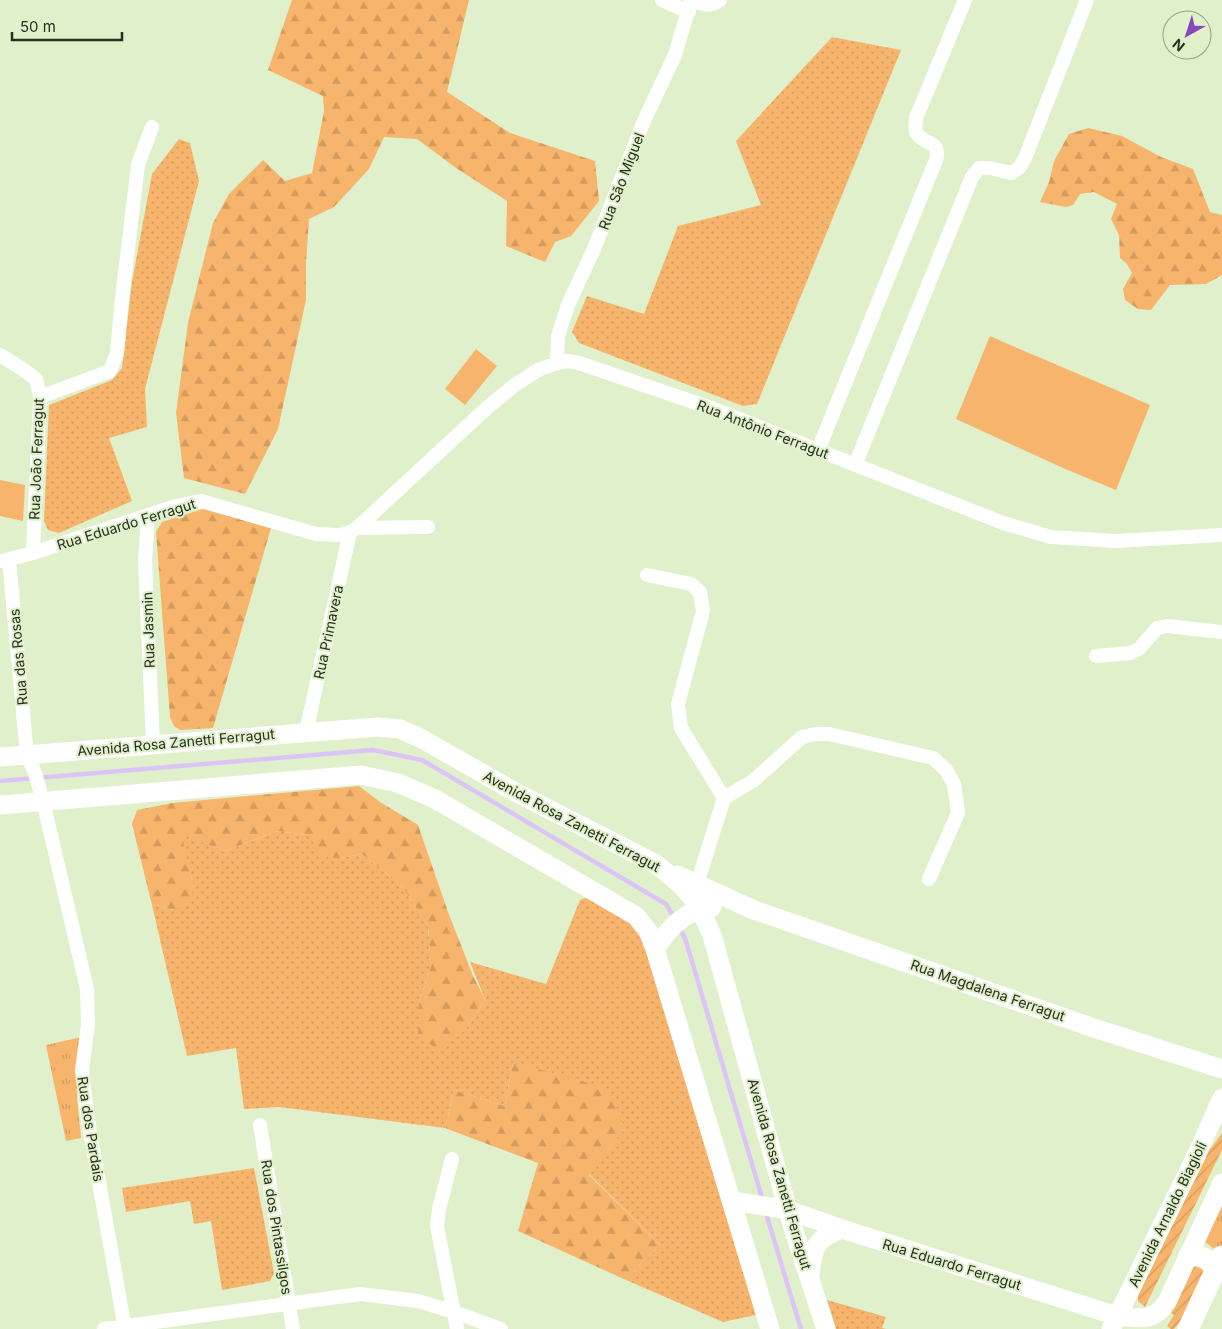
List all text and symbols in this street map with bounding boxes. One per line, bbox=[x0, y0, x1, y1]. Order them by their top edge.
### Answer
scale bar bbox=[12, 10, 122, 42]
north arrow bbox=[1162, 10, 1212, 60]
text: 50 m bbox=[20, 17, 56, 36]
text: N bbox=[1169, 36, 1188, 55]
street label: Rua São Miguel bbox=[595, 130, 647, 232]
street label: Rua Antônio Ferragut bbox=[695, 396, 832, 462]
street label: Rua João Ferragut bbox=[25, 397, 47, 520]
street label: Rua Eduardo Ferragut bbox=[55, 495, 198, 553]
street label: Rua Primavera bbox=[310, 583, 346, 681]
street label: Rua Jasmin bbox=[138, 592, 158, 668]
street label: Rua das Rosas bbox=[5, 608, 31, 706]
street label: Avenida Rosa Zanetti Ferragut bbox=[77, 725, 276, 759]
street label: Avenida Rosa Zanetti Ferragut bbox=[481, 767, 664, 875]
street label: Rua Magdalena Ferragut bbox=[909, 956, 1068, 1025]
street label: Rua dos Pardais bbox=[74, 1075, 108, 1183]
street label: Avenida Rosa Zanetti Ferragut bbox=[745, 1076, 816, 1272]
street label: Avenida Arnaldo Biagioli bbox=[1124, 1139, 1210, 1289]
street label: Rua dos Pintassilgos bbox=[258, 1158, 296, 1296]
street label: Rua Eduardo Ferragut bbox=[881, 1235, 1024, 1293]

